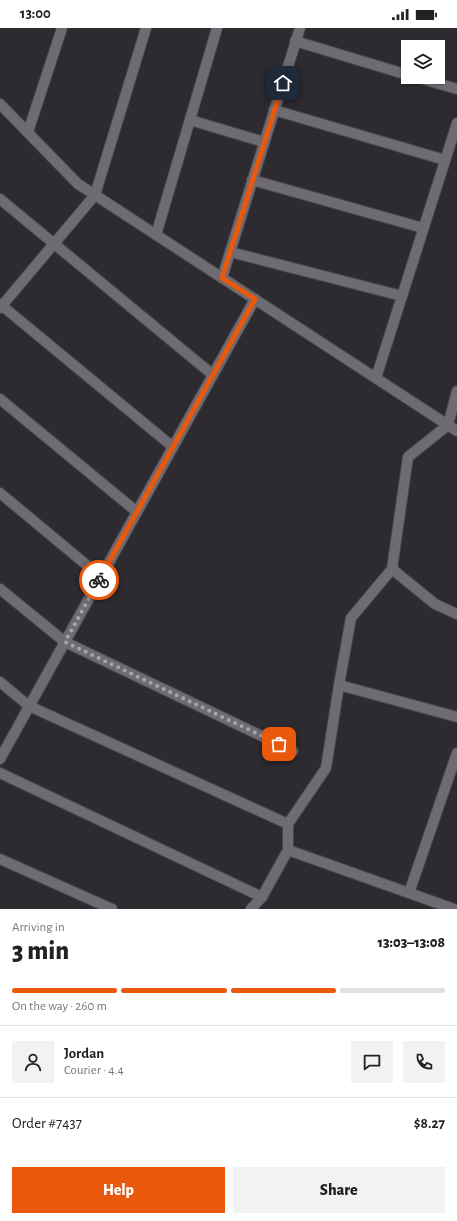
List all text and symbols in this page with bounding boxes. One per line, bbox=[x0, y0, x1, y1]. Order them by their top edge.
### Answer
text: 13:00 bbox=[20, 6, 51, 21]
map controls bbox=[401, 40, 445, 84]
button: layers bbox=[401, 40, 445, 84]
pin bbox=[266, 66, 300, 100]
icon: home bbox=[272, 72, 294, 94]
courier bbox=[79, 560, 119, 600]
icon: bike bbox=[88, 569, 110, 591]
pin bbox=[262, 727, 296, 761]
icon: bag bbox=[268, 733, 290, 755]
text: Arriving in bbox=[12, 921, 65, 934]
text: 13:03–13:08 bbox=[377, 935, 445, 950]
text: 3 min bbox=[12, 938, 69, 964]
text: On the way · 260 m bbox=[12, 1000, 107, 1013]
button: person bbox=[12, 1041, 54, 1083]
button: chat bbox=[351, 1041, 393, 1083]
button: phone bbox=[403, 1041, 445, 1083]
text: Jordan bbox=[64, 1046, 104, 1061]
text: Courier · 4.4 bbox=[64, 1064, 124, 1077]
text: Order #7437 bbox=[12, 1116, 82, 1131]
text: $8.27 bbox=[414, 1116, 445, 1131]
button: Help bbox=[12, 1167, 225, 1213]
button: Share bbox=[233, 1167, 445, 1213]

